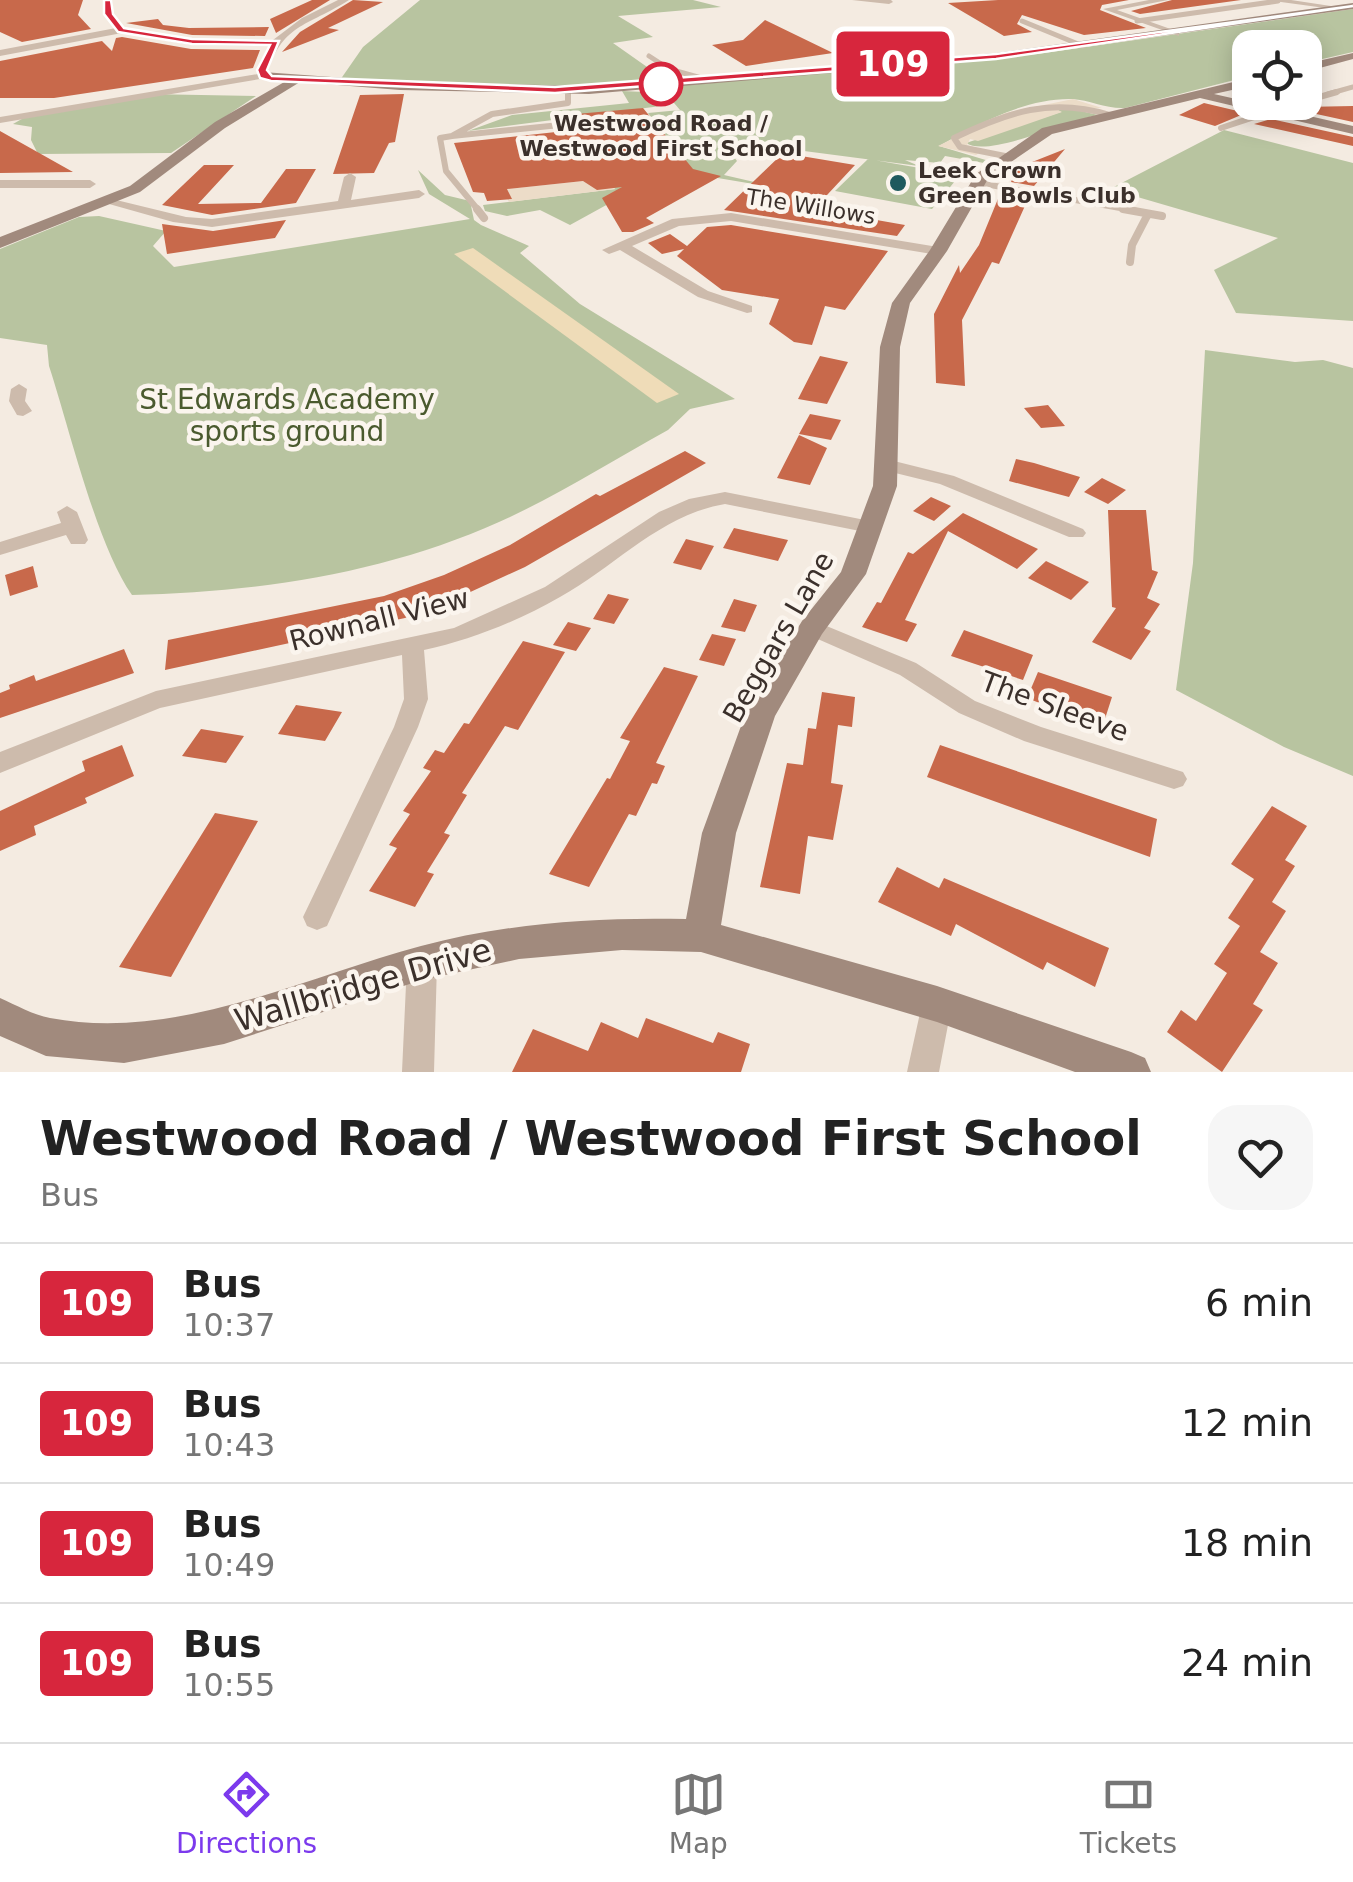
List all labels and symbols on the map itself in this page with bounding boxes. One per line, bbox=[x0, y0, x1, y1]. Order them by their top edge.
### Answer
line badge: 109 bbox=[836, 32, 950, 96]
marker: Westwood Road / Westwood First School bbox=[640, 63, 682, 105]
place label: Westwood Road / Westwood First School bbox=[520, 111, 802, 161]
place label: Leek Crown Green Bowls Club bbox=[918, 158, 1136, 208]
marker: Leek Crown Green Bowls Club bbox=[887, 172, 909, 194]
street label: The Willows bbox=[744, 184, 877, 229]
park label: St Edwards Academy sports ground bbox=[139, 383, 435, 448]
street label: Beggars Lane bbox=[716, 546, 841, 729]
street label: Rownall View bbox=[286, 581, 472, 658]
street label: The Sleeve bbox=[976, 664, 1133, 748]
street label: Wallbridge Drive bbox=[230, 930, 496, 1040]

